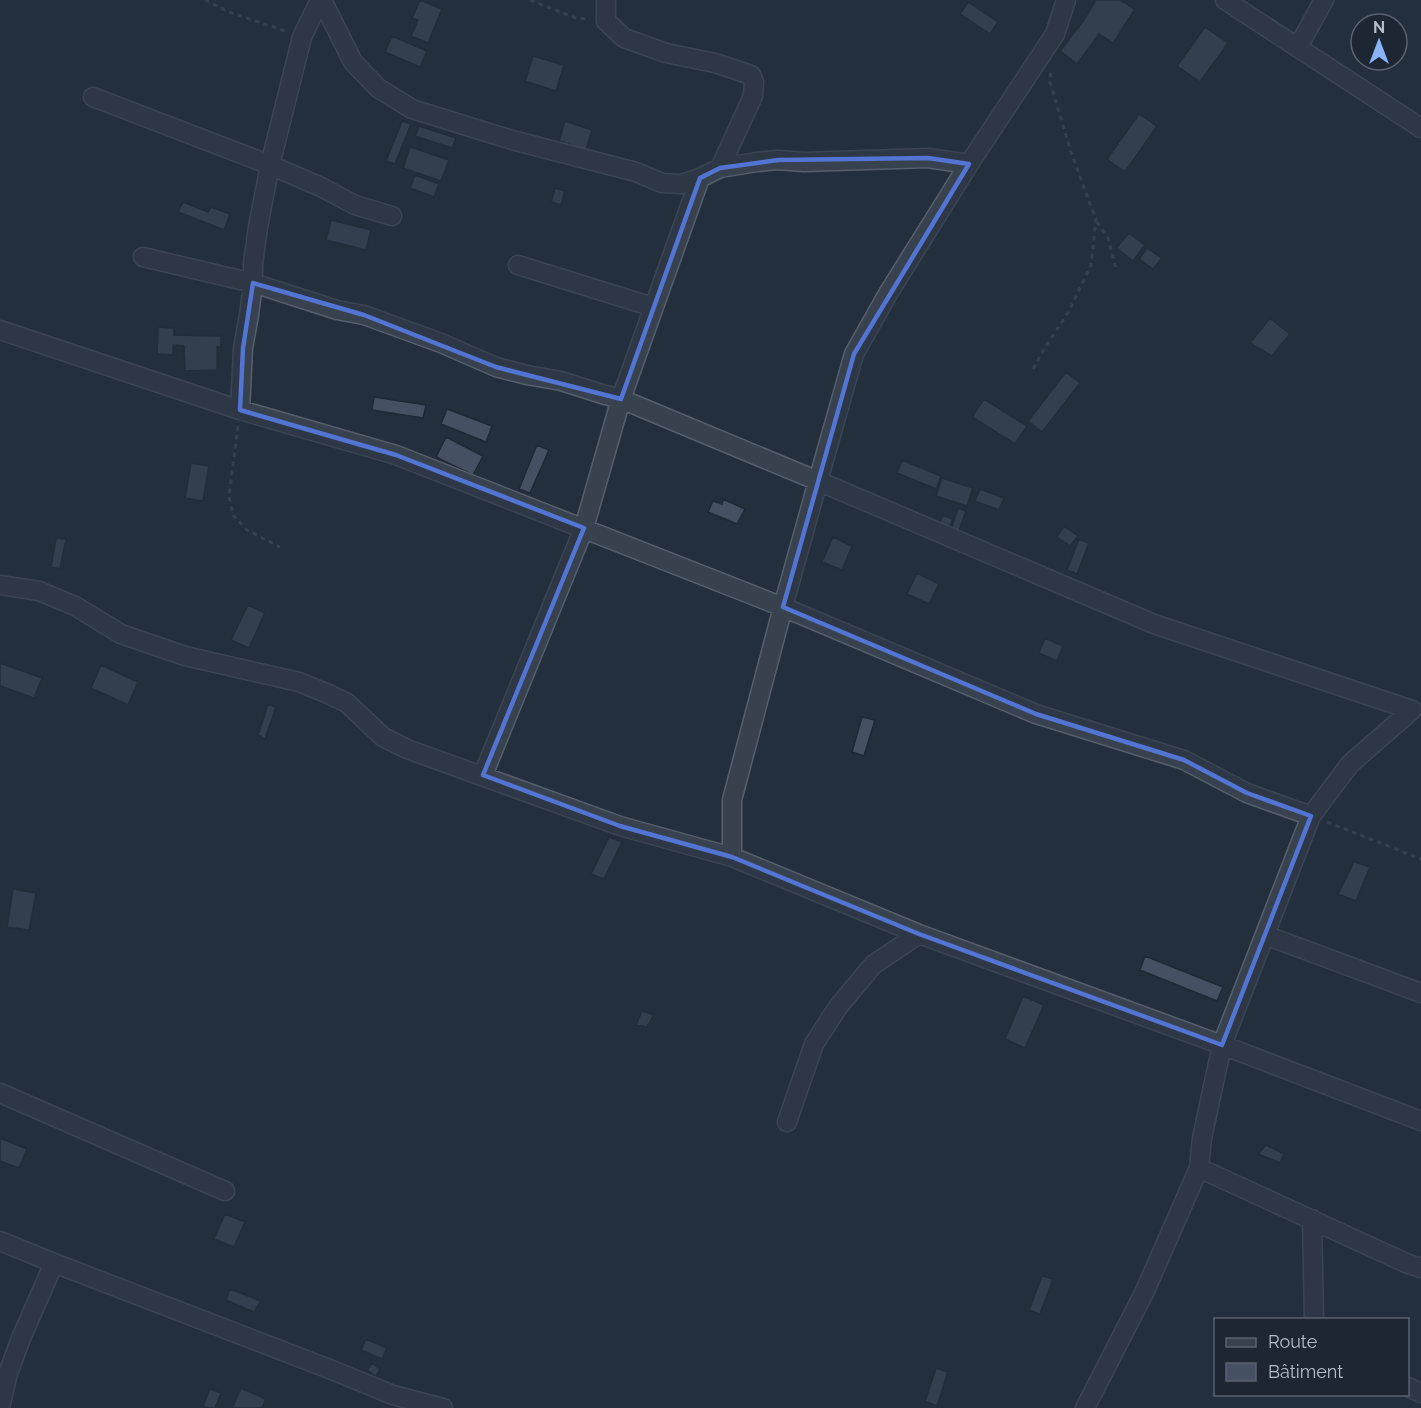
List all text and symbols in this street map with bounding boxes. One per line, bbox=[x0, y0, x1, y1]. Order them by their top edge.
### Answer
north arrow bbox=[1349, 12, 1409, 72]
text: N bbox=[1373, 18, 1385, 37]
legend bbox=[1214, 1318, 1409, 1396]
text: Route bbox=[1268, 1331, 1318, 1352]
text: Bâtiment bbox=[1268, 1361, 1343, 1382]

